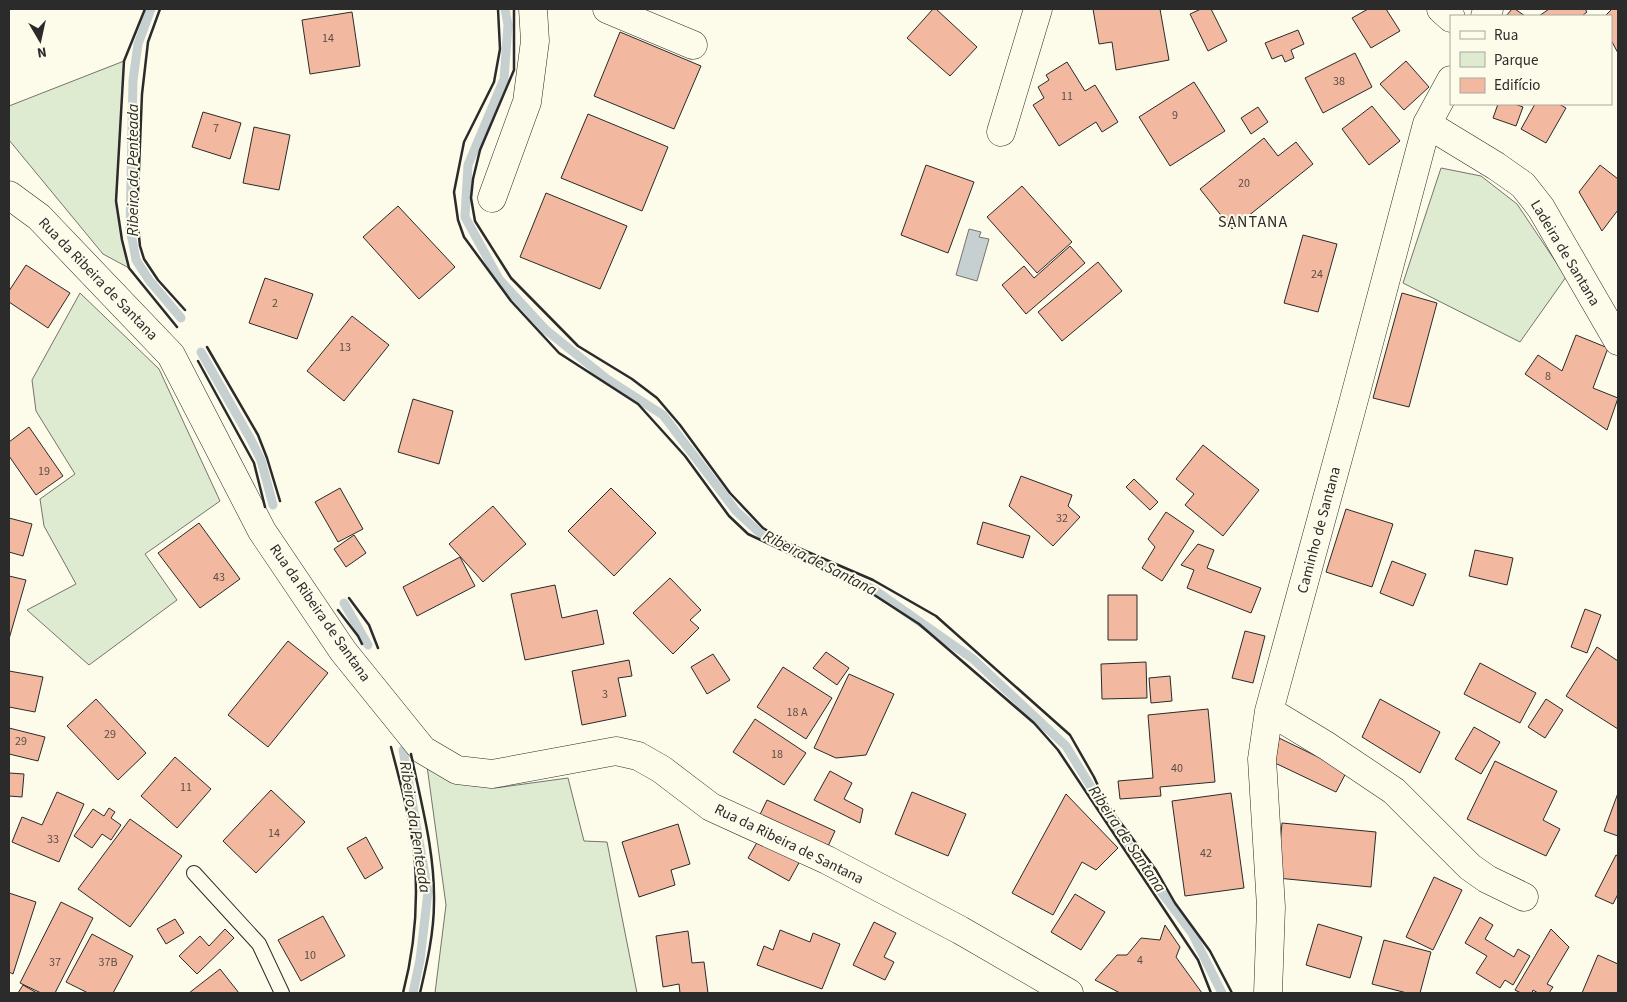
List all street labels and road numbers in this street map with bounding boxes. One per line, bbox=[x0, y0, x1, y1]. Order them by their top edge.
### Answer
street label: Ladeira de Santana bbox=[1525, 196, 1605, 310]
street label: Rua da Ribeira de Santana bbox=[34, 213, 162, 345]
street label: Caminho de Santana bbox=[1292, 464, 1346, 596]
street label: Rua da Ribeira de Santana bbox=[264, 540, 376, 686]
street label: Rua da Ribeira de Santana bbox=[711, 799, 867, 889]

